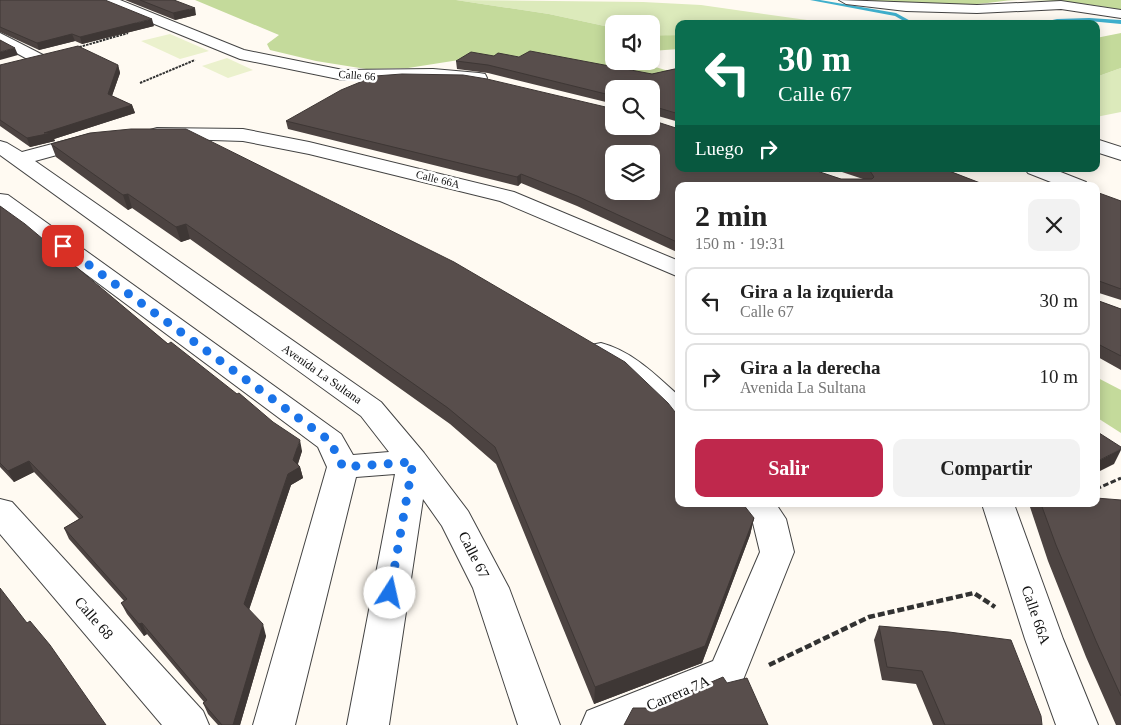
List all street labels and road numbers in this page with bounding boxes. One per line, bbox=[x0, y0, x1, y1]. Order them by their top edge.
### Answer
street label: Calle 66 bbox=[338, 68, 376, 82]
street label: Calle 66A bbox=[415, 168, 461, 190]
street label: Avenida La Sultana bbox=[279, 341, 365, 407]
street label: Calle 67 bbox=[455, 529, 493, 582]
street label: Calle 66A bbox=[1018, 583, 1054, 647]
street label: Calle 68 bbox=[71, 594, 117, 642]
street label: Carrera 7A bbox=[644, 672, 712, 713]

